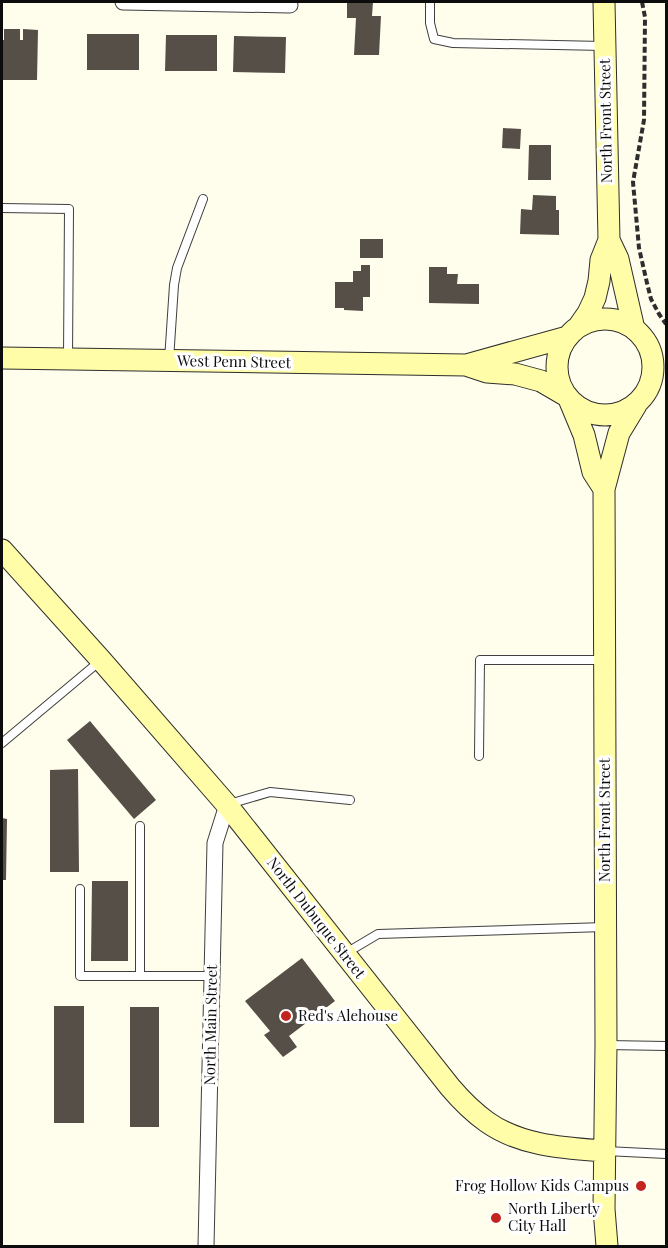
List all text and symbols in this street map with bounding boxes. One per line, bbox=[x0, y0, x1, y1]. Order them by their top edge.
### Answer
street label: North Front Street bbox=[594, 58, 616, 183]
street label: West Penn Street bbox=[176, 350, 292, 372]
street label: North Front Street bbox=[594, 757, 614, 882]
street label: North Dubuque Street bbox=[263, 853, 371, 983]
street label: North Main Street bbox=[199, 964, 221, 1086]
place label: Red's Alehouse bbox=[298, 1005, 398, 1025]
marker: Red's Alehouse bbox=[279, 1009, 293, 1023]
place label: Frog Hollow Kids Campus bbox=[455, 1175, 629, 1195]
marker: Frog Hollow Kids Campus bbox=[634, 1179, 648, 1193]
place label: North Liberty City Hall bbox=[508, 1198, 600, 1235]
marker: North Liberty City Hall bbox=[489, 1211, 503, 1225]

